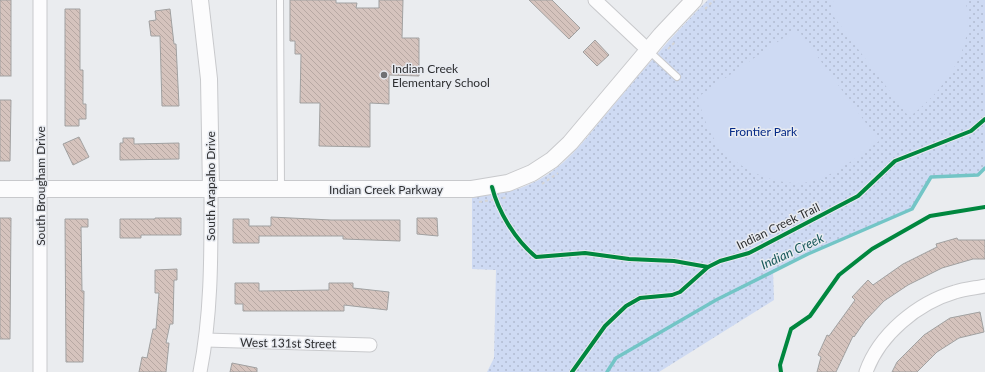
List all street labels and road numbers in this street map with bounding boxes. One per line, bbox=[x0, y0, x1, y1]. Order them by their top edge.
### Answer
street label: South Brougham Drive bbox=[33, 126, 48, 246]
street label: South Arapaho Drive bbox=[203, 131, 218, 241]
street label: Indian Creek Parkway bbox=[329, 182, 444, 197]
street label: Indian Creek Trail bbox=[734, 200, 822, 252]
street label: West 131st Street bbox=[240, 335, 337, 351]

